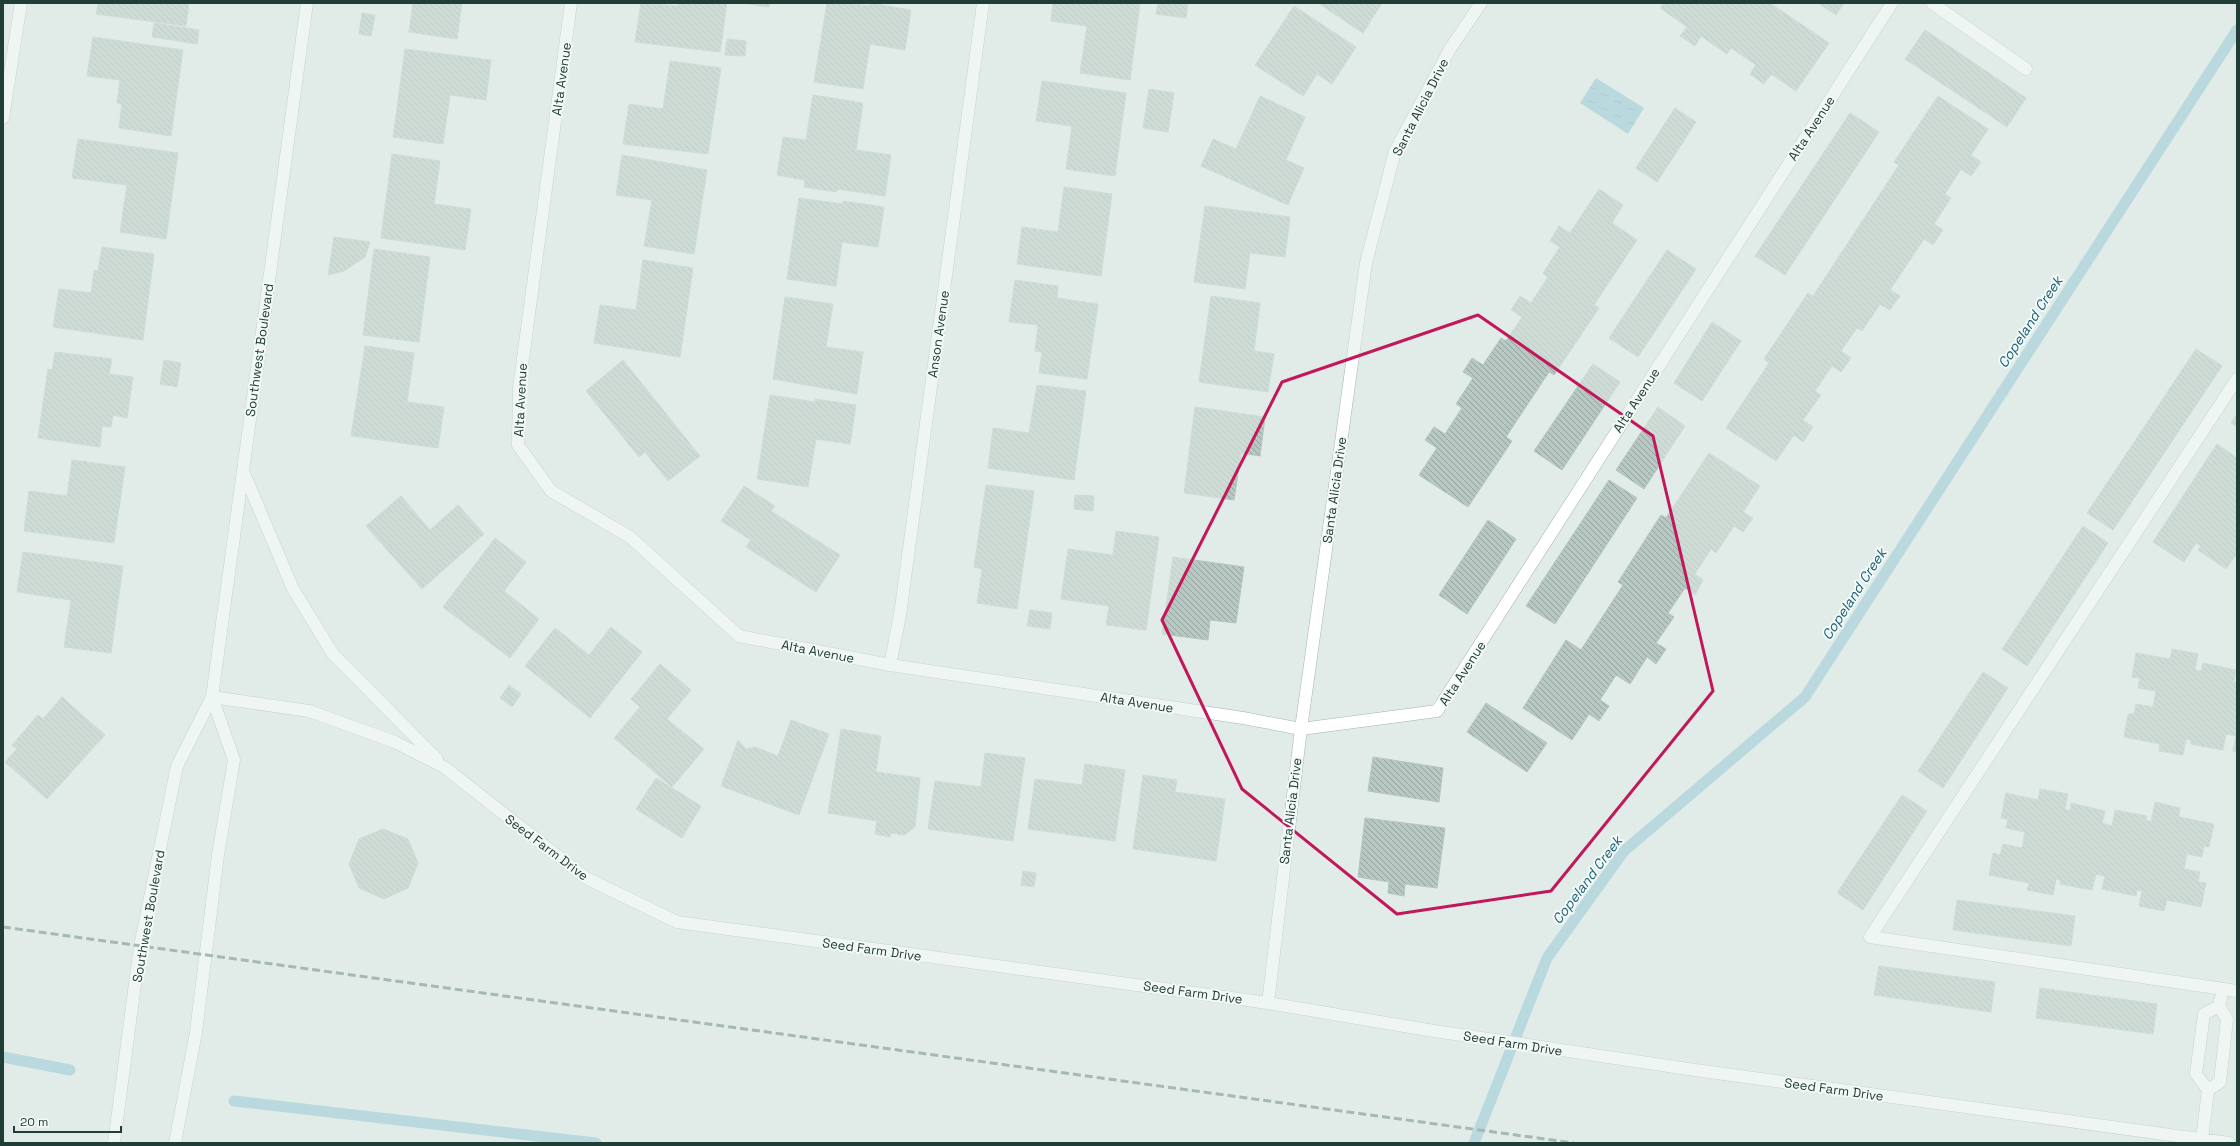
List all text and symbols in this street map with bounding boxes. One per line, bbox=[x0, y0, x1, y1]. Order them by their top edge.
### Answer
street label: Alta Avenue bbox=[548, 41, 575, 117]
street label: Santa Alicia Drive bbox=[1389, 56, 1452, 159]
street label: Alta Avenue bbox=[1784, 93, 1839, 164]
water label: Copeland Creek bbox=[1994, 272, 2067, 371]
street label: Southwest Boulevard bbox=[242, 282, 277, 418]
street label: Anson Avenue bbox=[924, 289, 953, 379]
street label: Alta Avenue bbox=[510, 363, 531, 437]
street label: Alta Avenue bbox=[1609, 365, 1664, 436]
street label: Santa Alicia Drive bbox=[1319, 436, 1350, 544]
water label: Copeland Creek bbox=[1818, 544, 1891, 643]
street label: Alta Avenue bbox=[780, 636, 856, 667]
street label: Alta Avenue bbox=[1435, 638, 1490, 709]
street label: Alta Avenue bbox=[1099, 688, 1175, 717]
street label: Santa Alicia Drive bbox=[1276, 757, 1305, 865]
street label: Seed Farm Drive bbox=[502, 811, 592, 884]
water label: Copeland Creek bbox=[1548, 831, 1627, 928]
street label: Southwest Boulevard bbox=[128, 848, 169, 984]
street label: Seed Farm Drive bbox=[821, 934, 923, 965]
street label: Seed Farm Drive bbox=[1142, 977, 1244, 1008]
street label: Seed Farm Drive bbox=[1462, 1027, 1564, 1060]
street label: Seed Farm Drive bbox=[1783, 1074, 1885, 1105]
scale bar bbox=[14, 1108, 121, 1134]
text: 20 m bbox=[20, 1114, 48, 1130]

